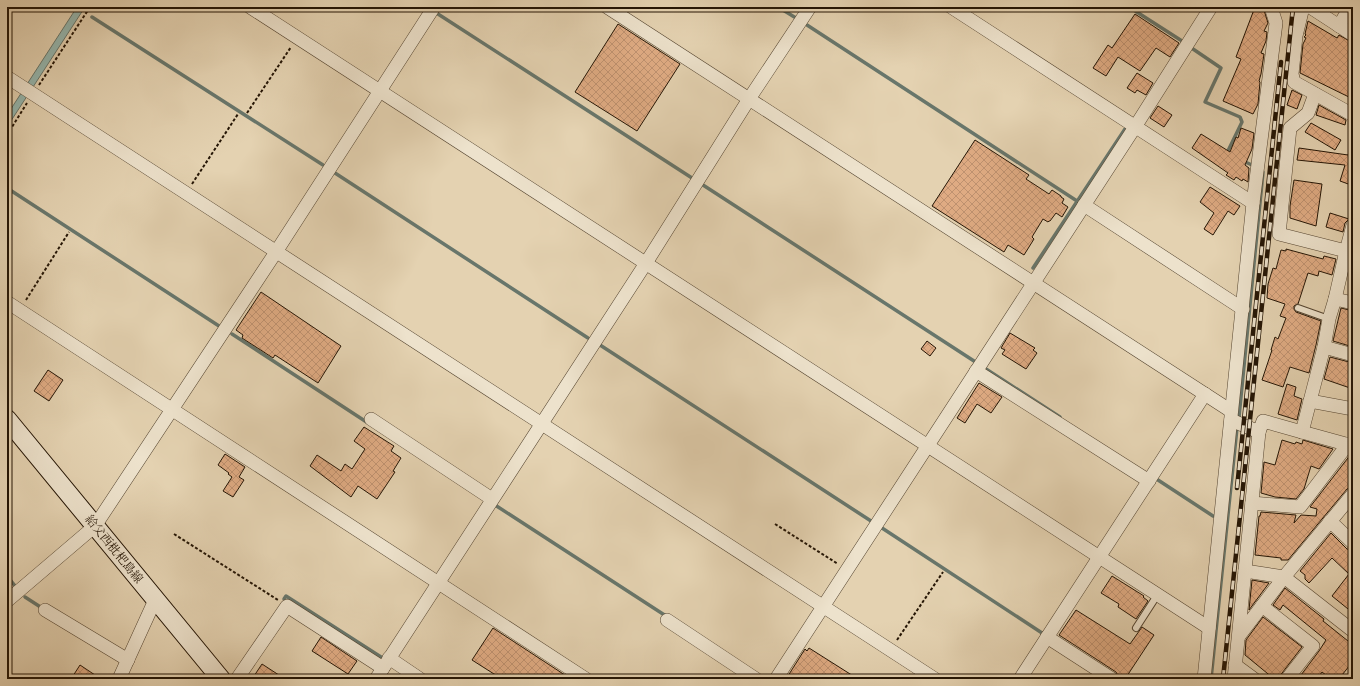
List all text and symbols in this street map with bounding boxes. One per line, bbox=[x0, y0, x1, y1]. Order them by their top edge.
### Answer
street label: 給父西枇杷島線 bbox=[81, 512, 146, 587]

